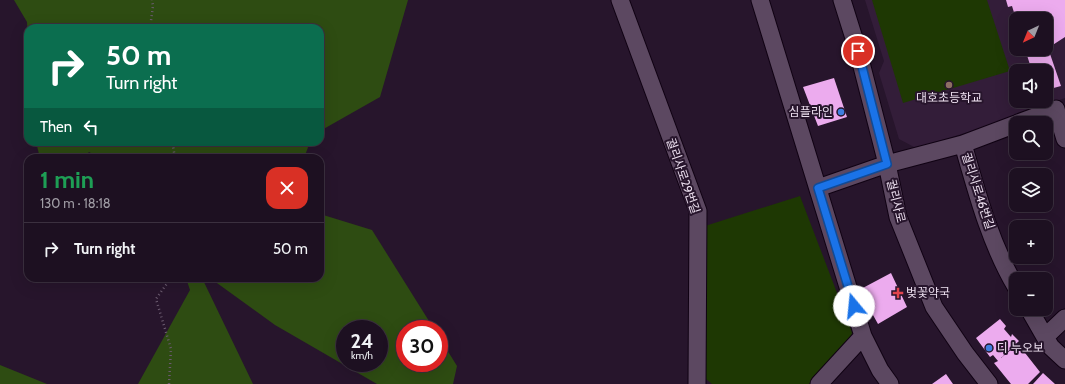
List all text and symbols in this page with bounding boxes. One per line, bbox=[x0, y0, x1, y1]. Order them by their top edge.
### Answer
north arrow bbox=[1009, 12, 1053, 56]
map controls bbox=[1009, 12, 1053, 316]
pin bbox=[841, 34, 875, 68]
text: 50 m bbox=[106, 38, 171, 72]
icon: right bbox=[40, 40, 92, 92]
icon: arrive bbox=[847, 40, 869, 62]
button: sound bbox=[1009, 64, 1053, 108]
text: Turn right bbox=[106, 72, 177, 94]
marker: 대호초등학교 bbox=[944, 80, 954, 90]
place label: 대호초등학교 bbox=[916, 90, 982, 105]
place label: 심플라인 bbox=[789, 104, 833, 119]
marker: 심플라인 bbox=[836, 107, 846, 117]
icon: left bbox=[80, 116, 102, 138]
button: search bbox=[1009, 116, 1053, 160]
text: Then bbox=[40, 118, 72, 136]
street label: 궐리사로29번길 bbox=[663, 136, 703, 216]
street label: 궐리사로46번길 bbox=[959, 150, 998, 231]
text: 1 min bbox=[40, 165, 94, 194]
button: close bbox=[266, 167, 308, 209]
button: layers bbox=[1009, 168, 1053, 212]
street label: 궐리사로 bbox=[884, 178, 909, 224]
text: 130 m · 18:18 bbox=[40, 195, 111, 211]
button: + bbox=[1009, 220, 1053, 264]
icon: right bbox=[40, 238, 62, 260]
text: Turn right bbox=[74, 240, 135, 258]
text: 50 m bbox=[273, 240, 308, 258]
button: − bbox=[1009, 272, 1053, 316]
position arrow bbox=[833, 285, 875, 327]
place label: 벚꽃약국 bbox=[906, 285, 950, 300]
marker: 벚꽃약국 bbox=[893, 288, 903, 298]
speed limit sign: 30 bbox=[396, 320, 448, 372]
text: 24 bbox=[351, 329, 374, 353]
place label: 디 누오보 bbox=[997, 340, 1044, 355]
marker: 디 누오보 bbox=[984, 343, 994, 353]
text: km/h bbox=[351, 349, 373, 362]

